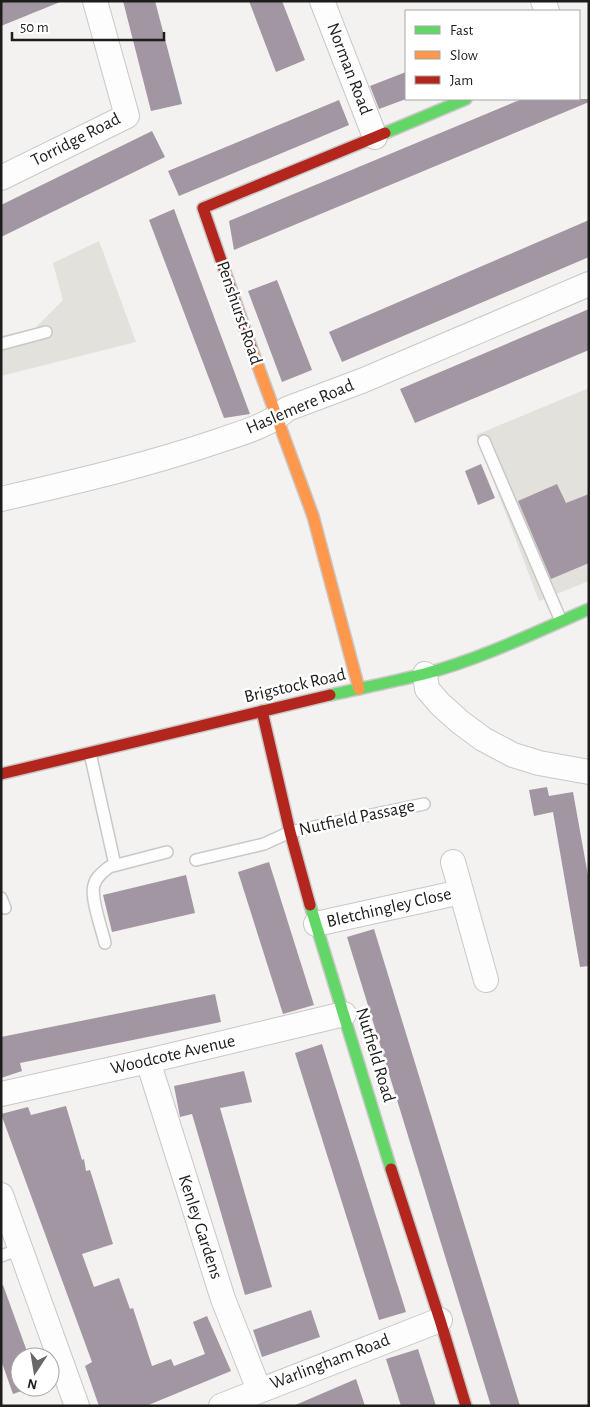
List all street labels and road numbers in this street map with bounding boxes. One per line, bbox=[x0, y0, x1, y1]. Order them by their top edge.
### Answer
street label: Norman Road bbox=[323, 20, 375, 118]
street label: Torridge Road bbox=[29, 110, 123, 170]
street label: Penshurst Road bbox=[213, 259, 265, 367]
street label: Haslemere Road bbox=[243, 376, 357, 438]
street label: Brigstock Road bbox=[243, 666, 347, 706]
street label: Nutfield Passage bbox=[297, 797, 417, 839]
street label: Bletchingley Close bbox=[325, 885, 453, 931]
street label: Nutfield Road bbox=[352, 1006, 398, 1104]
street label: Woodcote Avenue bbox=[109, 1032, 237, 1078]
street label: Kenley Gardens bbox=[175, 1173, 225, 1281]
street label: Warlingham Road bbox=[268, 1331, 392, 1393]

